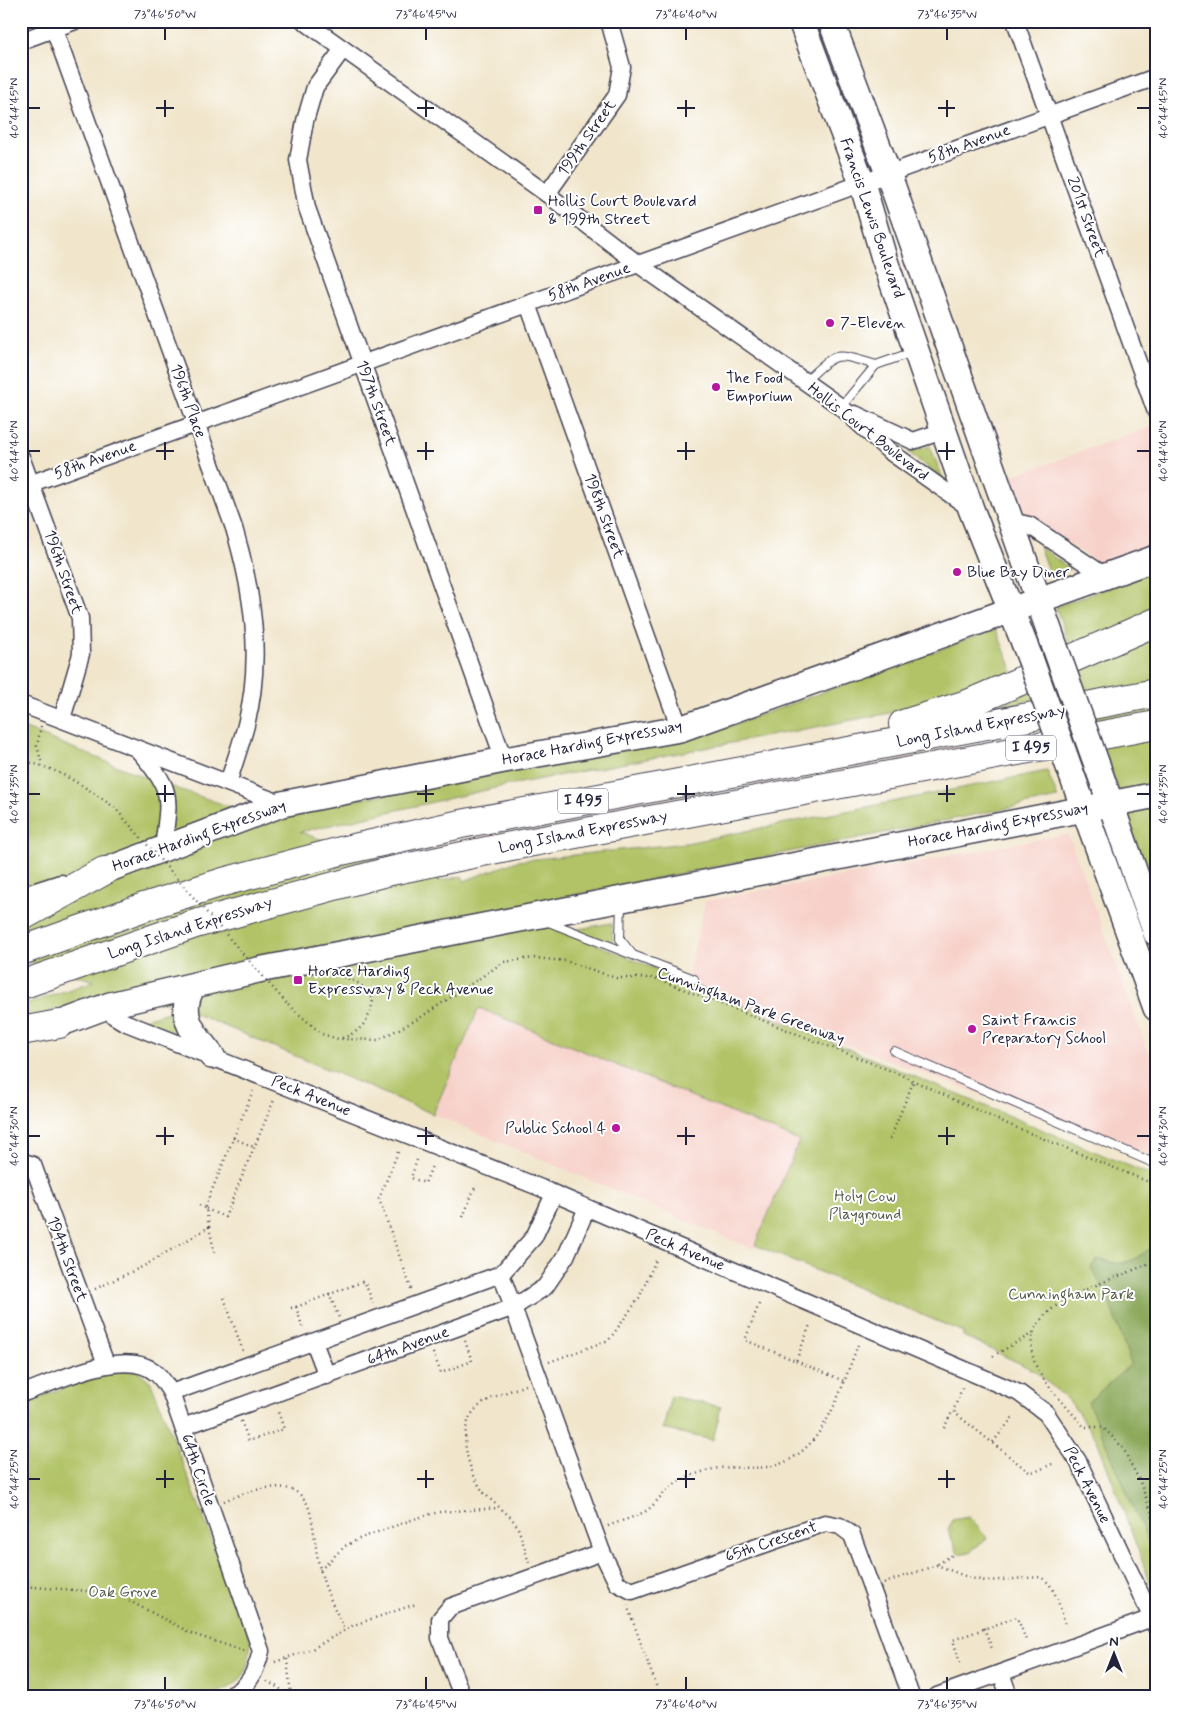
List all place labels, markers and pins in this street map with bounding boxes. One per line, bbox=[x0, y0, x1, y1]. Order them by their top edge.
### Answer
place label: Hollis Court Boulevard & 199th Street bbox=[548, 191, 696, 230]
marker: Hollis Court Boulevard & 199th Street bbox=[532, 204, 544, 216]
place label: 7-Eleven bbox=[840, 313, 906, 334]
marker: 7-Eleven bbox=[824, 317, 836, 329]
place label: The Food Emporium bbox=[726, 368, 793, 407]
marker: The Food Emporium bbox=[710, 381, 722, 393]
place label: Blue Bay Diner bbox=[967, 562, 1070, 583]
marker: Blue Bay Diner bbox=[951, 566, 963, 578]
place label: Horace Harding Expressway & Peck Avenue bbox=[308, 961, 494, 1000]
marker: Horace Harding Expressway & Peck Avenue bbox=[292, 974, 304, 986]
place label: Saint Francis Preparatory School bbox=[982, 1010, 1106, 1049]
marker: Saint Francis Preparatory School bbox=[966, 1023, 978, 1035]
place label: Public School 4 bbox=[505, 1118, 606, 1139]
marker: Public School 4 bbox=[610, 1122, 622, 1134]

